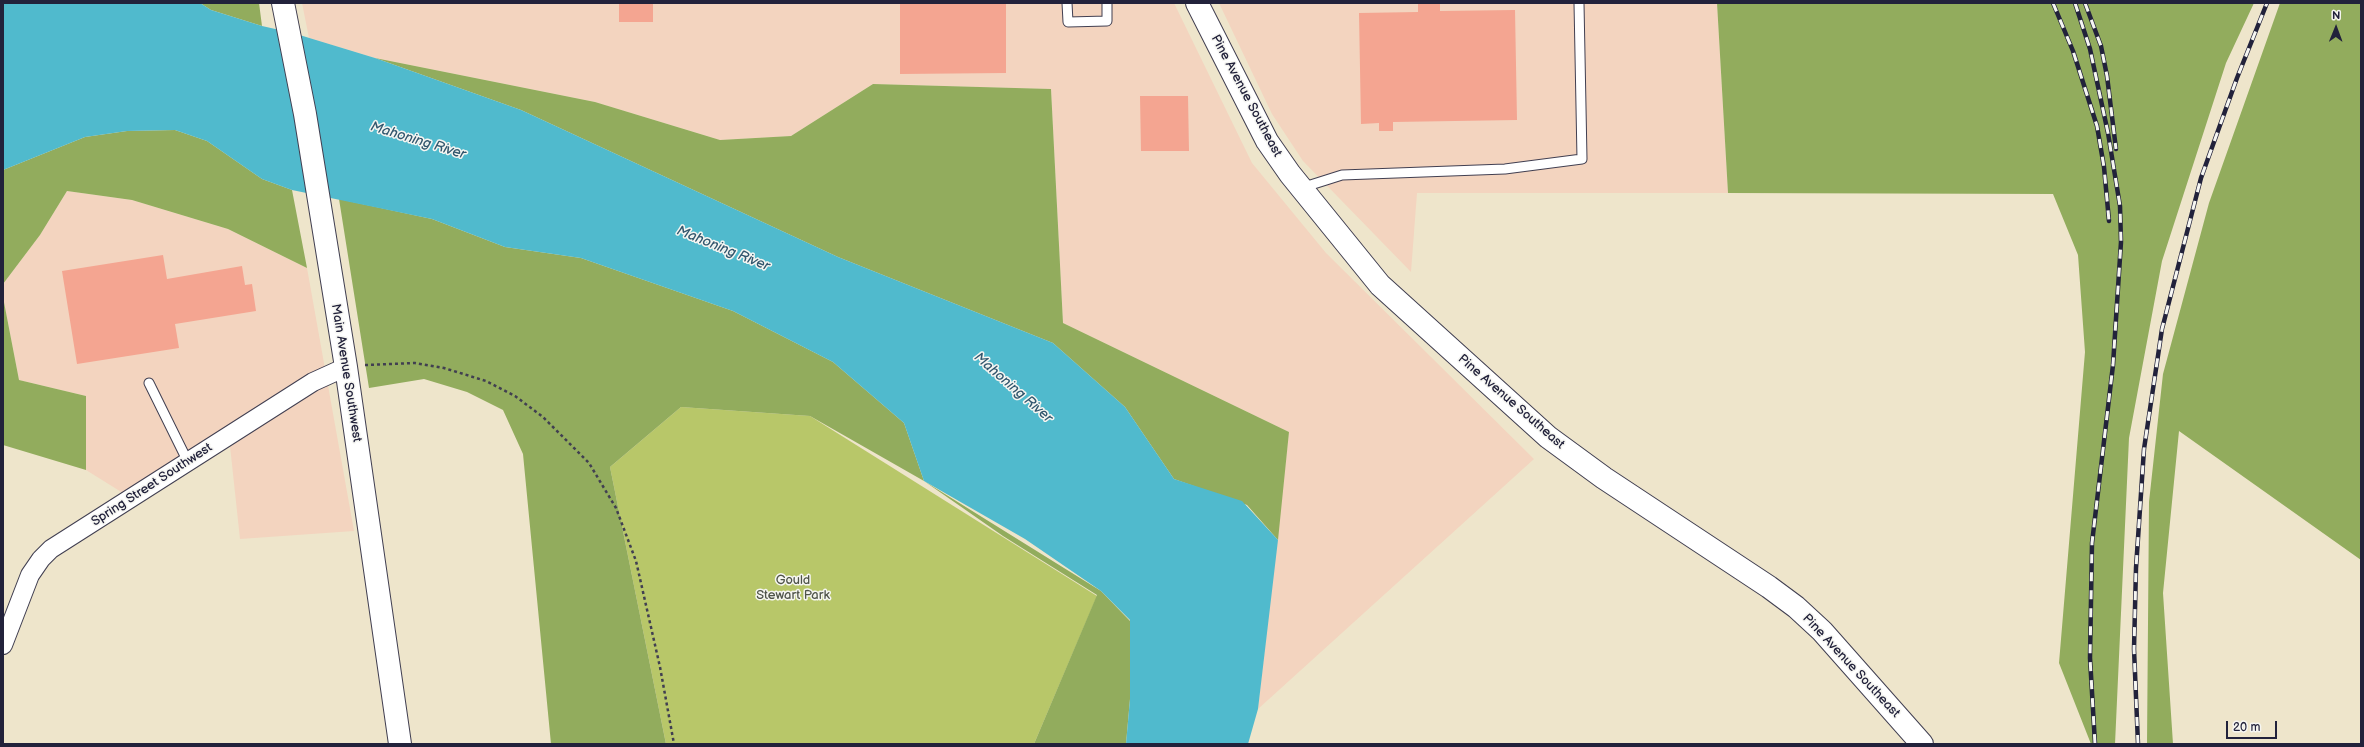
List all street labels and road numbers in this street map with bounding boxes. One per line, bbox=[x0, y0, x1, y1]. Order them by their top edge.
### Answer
street label: Pine Avenue Southeast bbox=[1207, 32, 1285, 160]
street label: Main Avenue Southwest bbox=[327, 303, 365, 443]
street label: Pine Avenue Southeast bbox=[1455, 352, 1567, 452]
street label: Spring Street Southwest bbox=[89, 440, 215, 530]
street label: Pine Avenue Southeast bbox=[1799, 611, 1903, 721]

